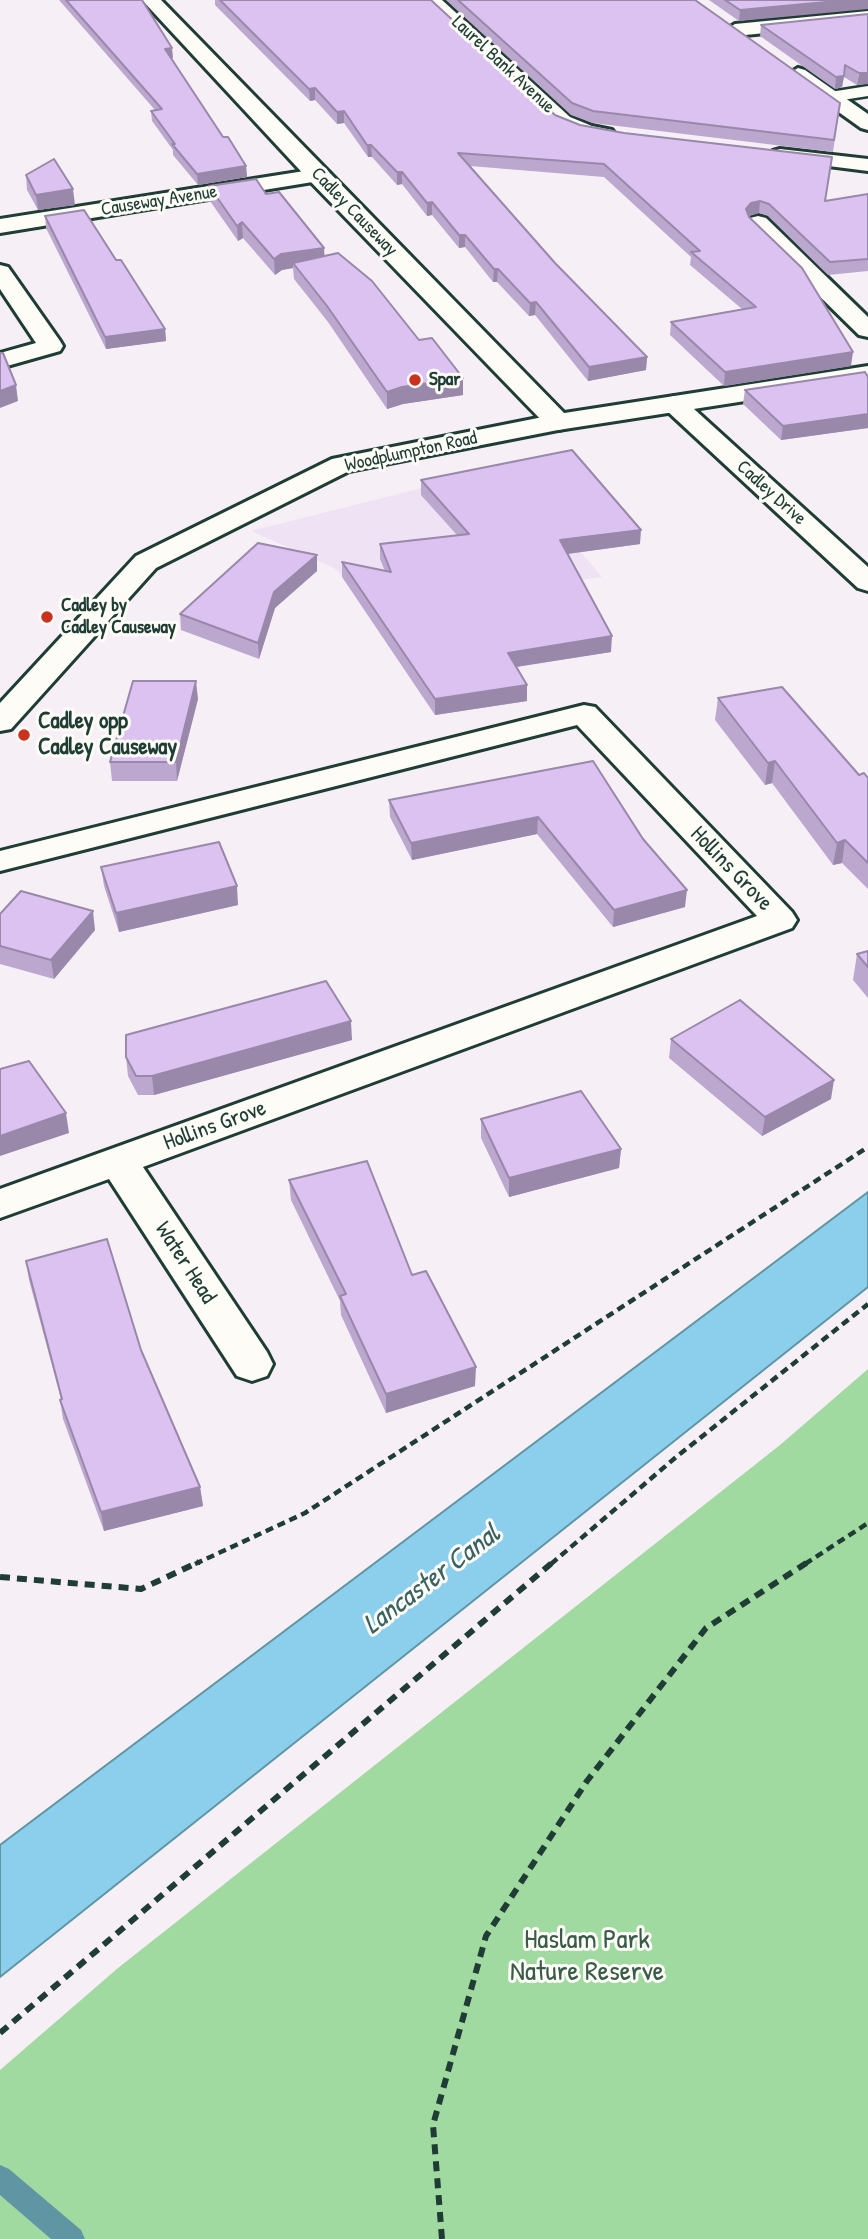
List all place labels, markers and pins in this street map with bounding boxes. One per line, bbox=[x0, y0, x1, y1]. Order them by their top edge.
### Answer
place label: Spar bbox=[429, 369, 461, 391]
marker: Spar bbox=[407, 372, 423, 388]
place label: Cadley by Cadley Causeway bbox=[61, 595, 176, 639]
marker: Cadley by Cadley Causeway bbox=[39, 609, 55, 625]
place label: Cadley opp Cadley Causeway bbox=[38, 708, 177, 762]
marker: Cadley opp Cadley Causeway bbox=[16, 727, 32, 743]

